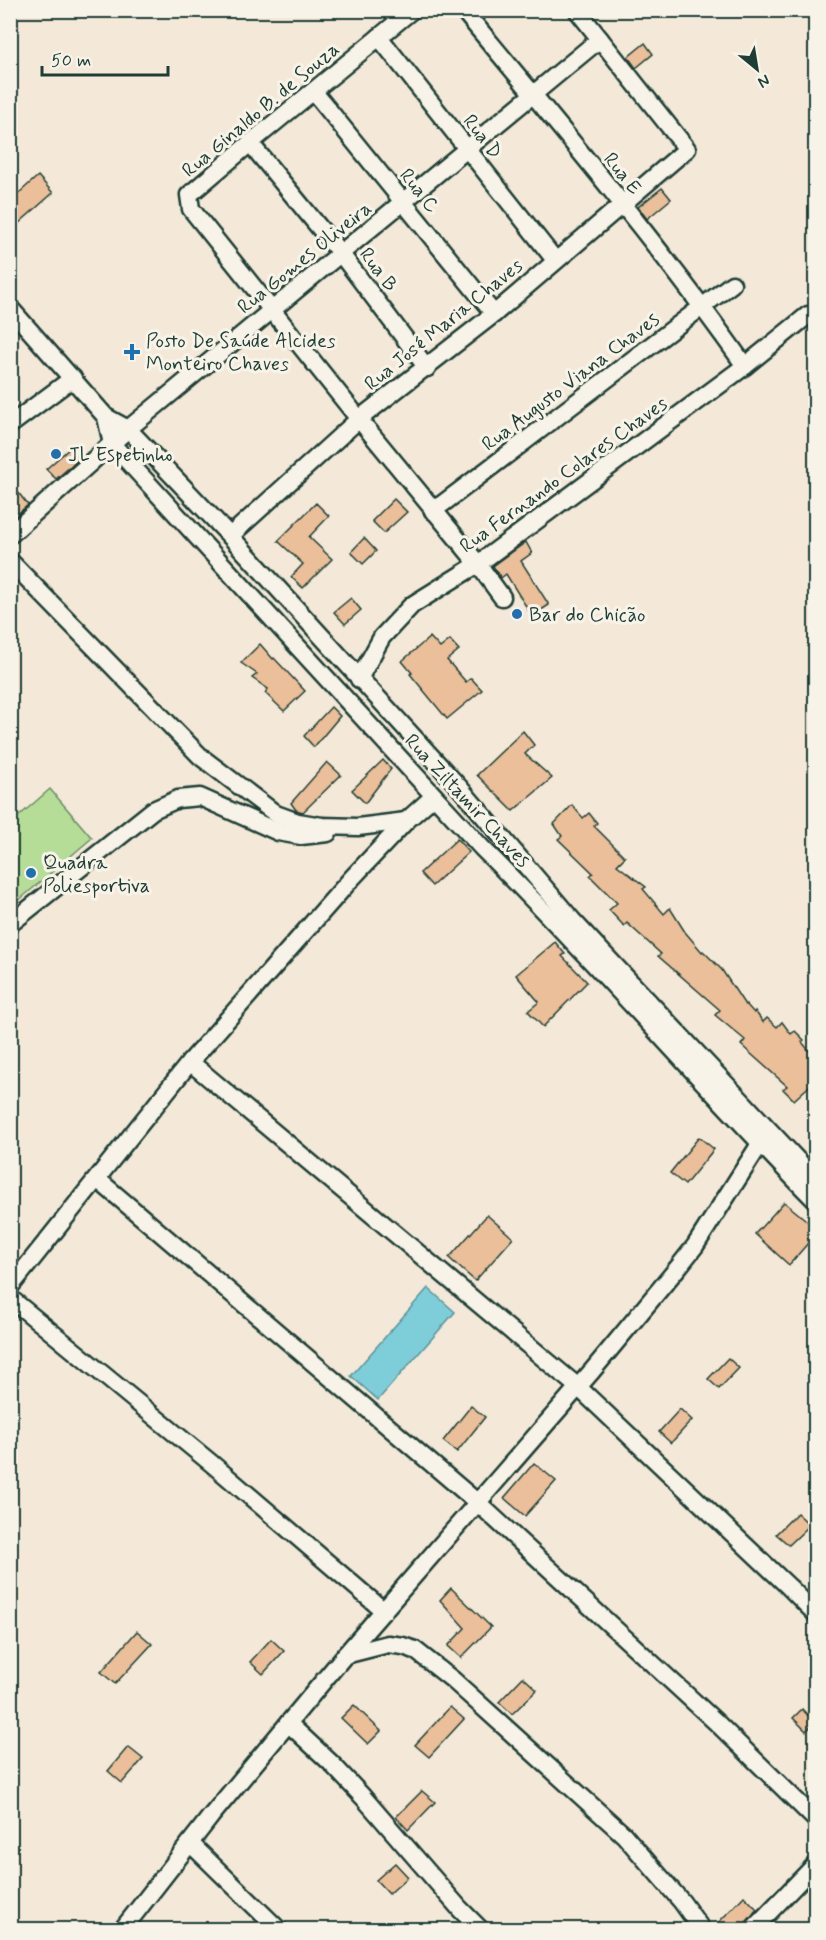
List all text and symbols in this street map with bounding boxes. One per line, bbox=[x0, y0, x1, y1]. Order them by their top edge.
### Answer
street label: Rua Ginaldo B. de Souza bbox=[177, 36, 345, 184]
scale bar bbox=[42, 39, 168, 77]
north arrow bbox=[727, 39, 787, 99]
text: 50 m bbox=[51, 49, 91, 73]
text: N bbox=[754, 69, 774, 92]
street label: Rua D bbox=[456, 109, 508, 165]
street label: Rua E bbox=[596, 147, 647, 201]
street label: Rua C bbox=[393, 163, 445, 219]
street label: Rua Gomes Oliveira bbox=[232, 196, 378, 321]
street label: Rua B bbox=[352, 242, 403, 297]
street label: Rua José Maria Chaves bbox=[359, 253, 529, 398]
street label: Rua Augusto Viana Chaves bbox=[476, 306, 665, 458]
place label: Posto De Saúde Alcides Monteiro Chaves bbox=[146, 328, 336, 378]
marker: Posto De Saúde Alcides Monteiro Chaves bbox=[123, 343, 141, 361]
street label: Rua Fernando Colares Chaves bbox=[454, 390, 673, 560]
place label: JL Espetinho bbox=[68, 442, 173, 469]
marker: JL Espetinho bbox=[49, 447, 63, 461]
place label: Bar do Chicão bbox=[529, 602, 646, 629]
marker: Bar do Chicão bbox=[510, 607, 524, 621]
street label: Rua Ziltamir Chaves bbox=[398, 728, 536, 874]
place label: Quadra Poliesportiva bbox=[43, 850, 150, 900]
marker: Quadra Poliesportiva bbox=[24, 866, 38, 880]

